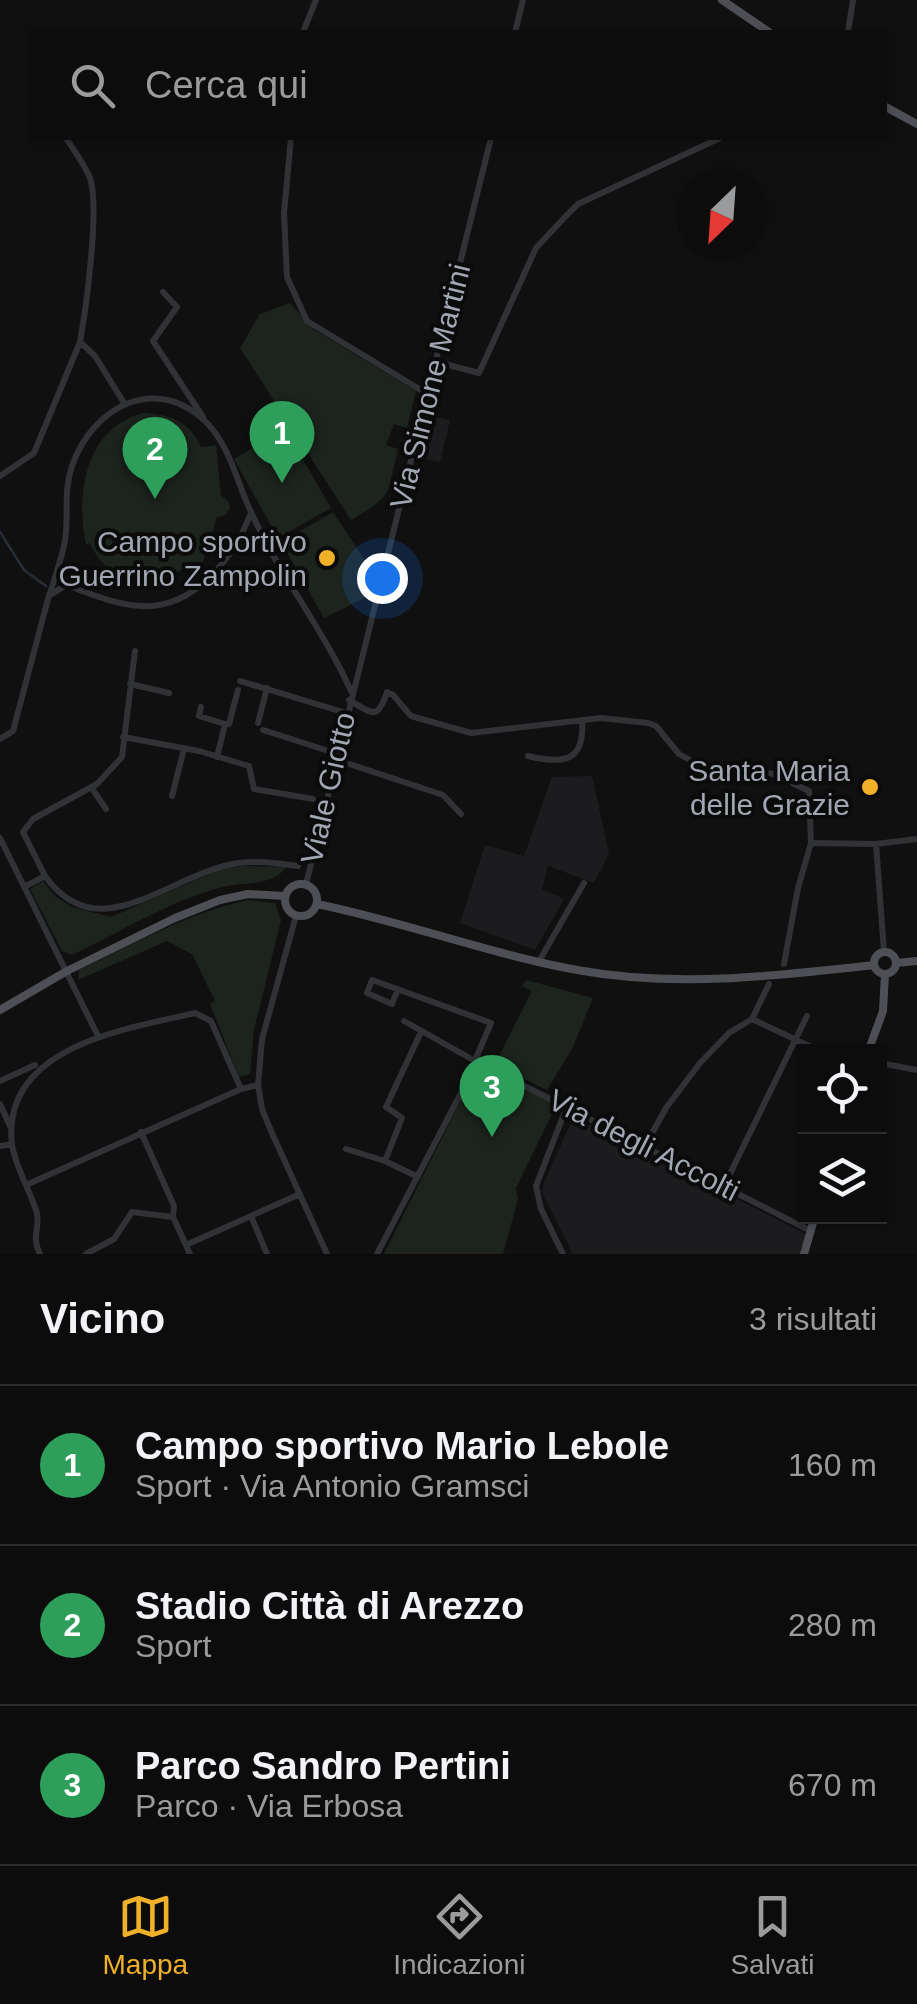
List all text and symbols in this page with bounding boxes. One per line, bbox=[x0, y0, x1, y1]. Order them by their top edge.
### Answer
search box bbox=[30, 30, 887, 140]
icon: search bbox=[65, 58, 120, 113]
text: Cerca qui bbox=[145, 64, 308, 106]
north arrow bbox=[677, 170, 767, 260]
street label: Via Simone Martini bbox=[384, 260, 476, 512]
pin: 1 bbox=[250, 400, 314, 483]
pin: 2 bbox=[122, 416, 188, 499]
place label: Campo sportivo Guerrino Zampolin bbox=[59, 525, 307, 592]
marker: Campo sportivo Guerrino Zampolin bbox=[316, 547, 338, 569]
your location bbox=[357, 553, 408, 604]
street label: Viale Giotto bbox=[295, 709, 361, 867]
place label: Santa Maria delle Grazie bbox=[688, 754, 850, 821]
marker: Santa Maria delle Grazie bbox=[859, 776, 881, 798]
map controls bbox=[797, 1044, 887, 1224]
button: locate bbox=[797, 1044, 887, 1134]
pin: 3 bbox=[460, 1054, 524, 1137]
street label: Via degli Accolti bbox=[543, 1083, 745, 1207]
button: layers bbox=[797, 1134, 887, 1224]
text: Vicino bbox=[40, 1295, 165, 1342]
text: 3 risultati bbox=[749, 1301, 877, 1337]
text: Campo sportivo Mario Lebole bbox=[135, 1425, 669, 1467]
text: 1 bbox=[64, 1447, 81, 1483]
text: 160 m bbox=[788, 1447, 877, 1483]
text: Sport · Via Antonio Gramsci bbox=[135, 1468, 529, 1504]
text: Stadio Città di Arezzo bbox=[135, 1585, 524, 1627]
text: 2 bbox=[64, 1607, 81, 1643]
text: 280 m bbox=[788, 1607, 877, 1643]
text: Sport bbox=[135, 1628, 211, 1664]
text: Parco Sandro Pertini bbox=[135, 1745, 511, 1787]
text: 3 bbox=[64, 1767, 81, 1803]
text: 670 m bbox=[788, 1767, 877, 1803]
text: Parco · Via Erbosa bbox=[135, 1788, 403, 1824]
tab: Mappa bbox=[103, 1889, 188, 1981]
tab: Indicazioni bbox=[393, 1889, 525, 1981]
tab: Salvati bbox=[730, 1889, 814, 1981]

